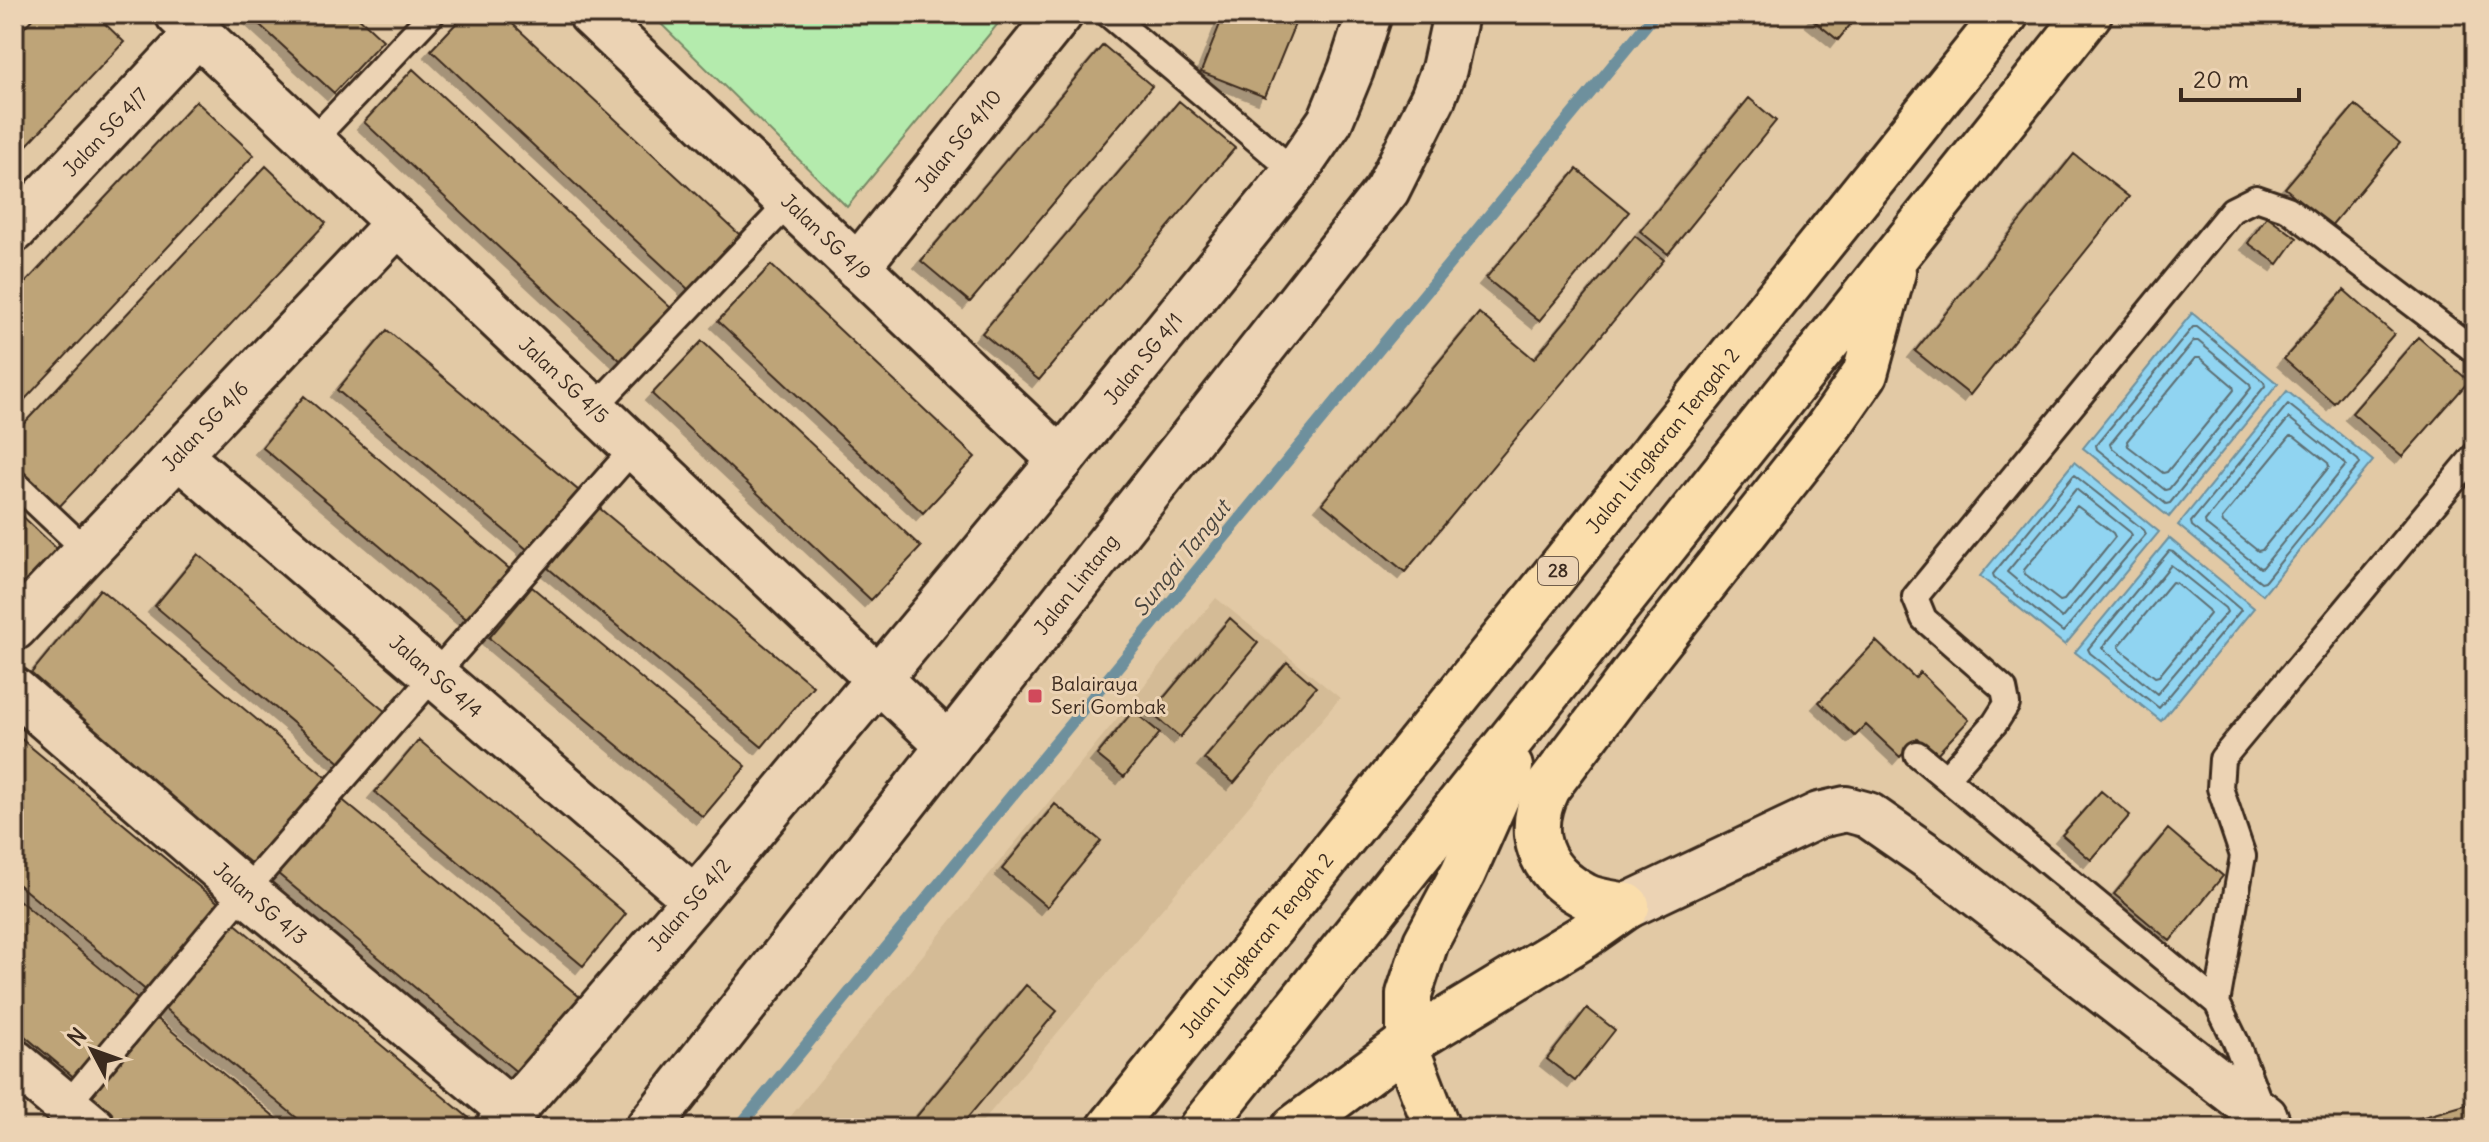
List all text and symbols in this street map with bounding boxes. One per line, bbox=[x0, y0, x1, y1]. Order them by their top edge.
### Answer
scale bar bbox=[2181, 52, 2299, 102]
text: 20 m bbox=[2193, 64, 2249, 94]
street label: Jalan SG 4/7 bbox=[57, 82, 153, 181]
street label: Jalan SG 4/10 bbox=[909, 84, 1007, 197]
street label: Jalan SG 4/9 bbox=[776, 188, 876, 285]
street label: Jalan SG 4/1 bbox=[1098, 308, 1188, 409]
street label: Jalan SG 4/5 bbox=[514, 331, 614, 428]
street label: Jalan Lingkaran Tengah 2 bbox=[1580, 343, 1744, 538]
street label: Jalan SG 4/6 bbox=[156, 376, 253, 476]
water label: Sungai Tangut bbox=[1126, 493, 1238, 622]
street label: Jalan Lintang bbox=[1028, 529, 1123, 640]
road number: 28 bbox=[1538, 557, 1578, 585]
street label: Jalan SG 4/4 bbox=[385, 629, 488, 723]
place label: Balairaya Seri Gombak bbox=[1051, 671, 1166, 719]
marker: Balairaya Seri Gombak bbox=[1026, 687, 1044, 705]
street label: Jalan Lingkaran Tengah 2 bbox=[1174, 848, 1338, 1043]
street label: Jalan SG 4/2 bbox=[643, 853, 736, 956]
street label: Jalan SG 4/3 bbox=[209, 857, 313, 949]
north arrow bbox=[52, 1010, 132, 1090]
text: N bbox=[61, 1022, 92, 1052]

